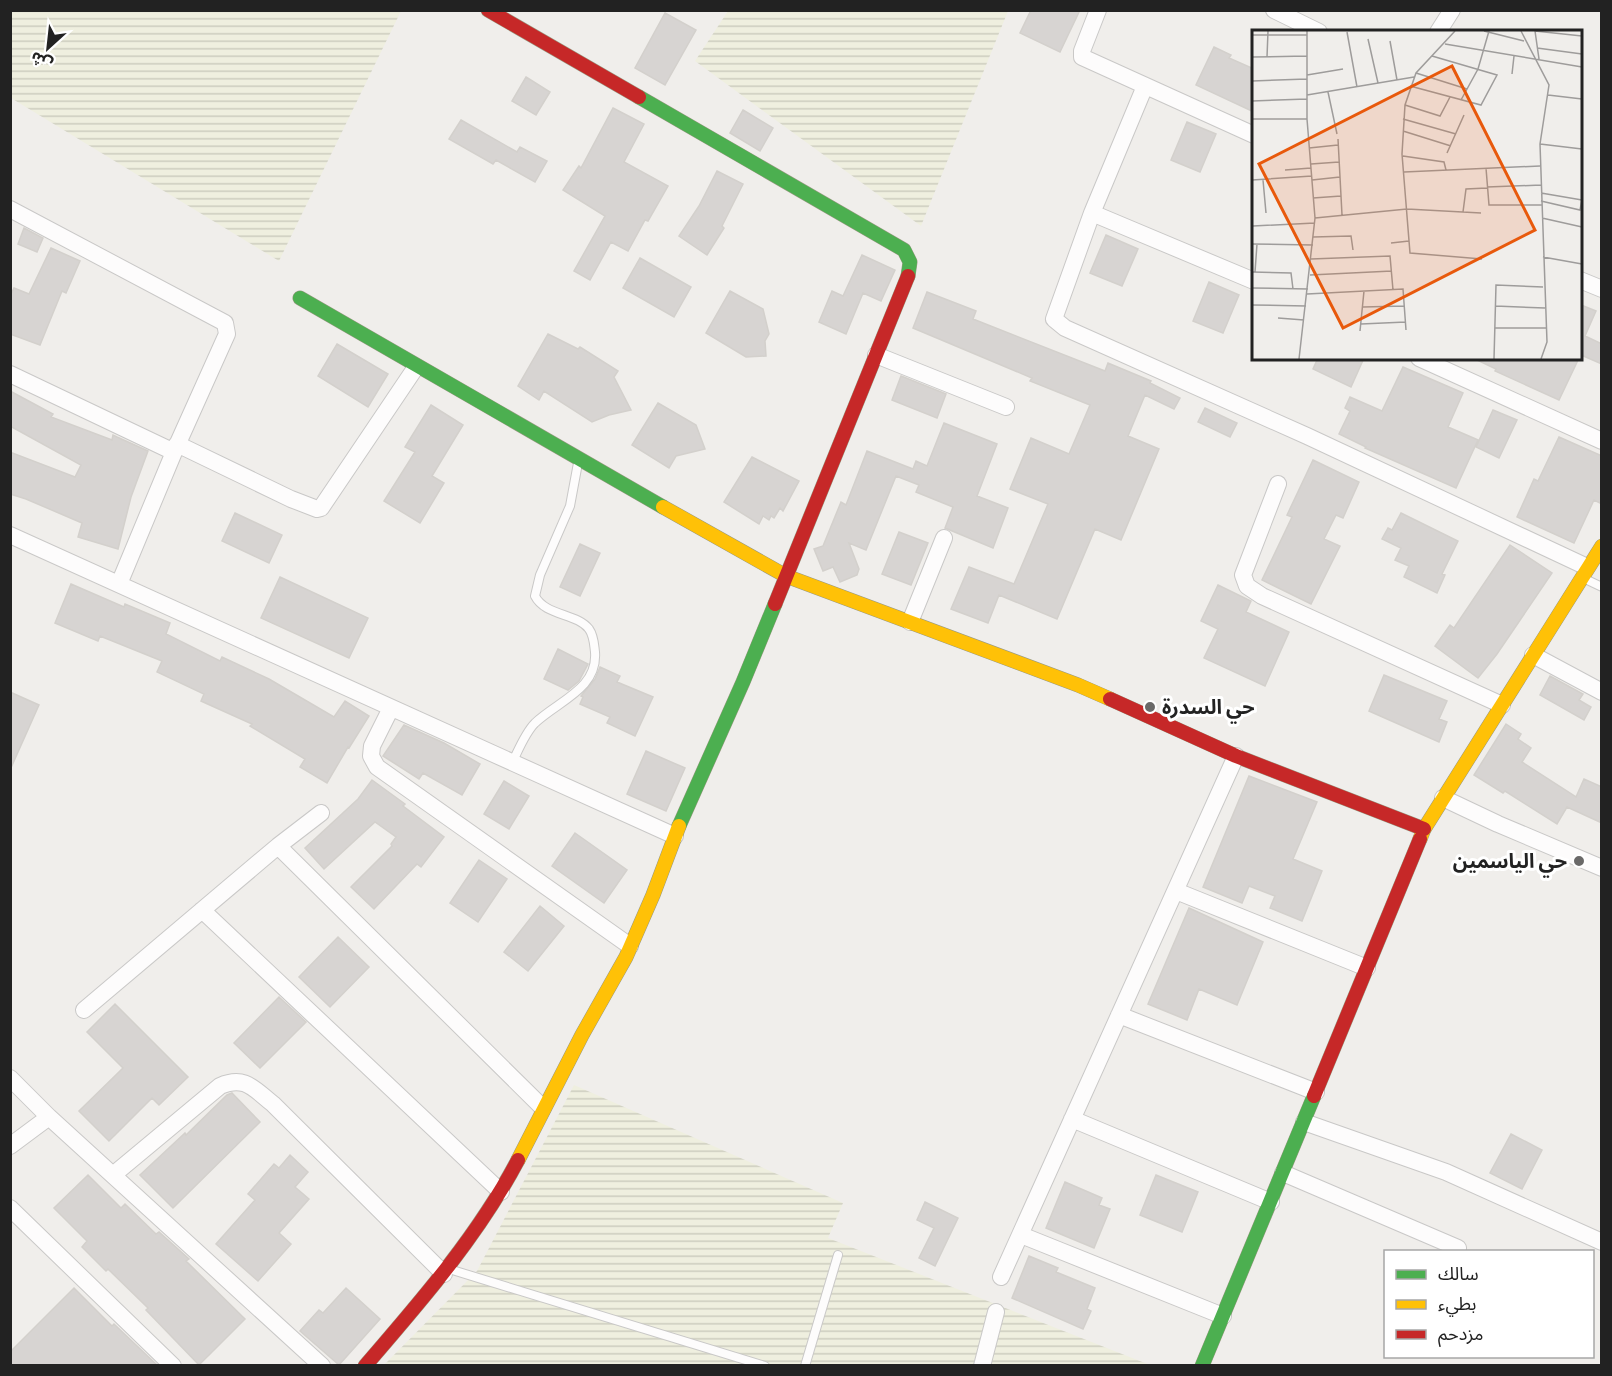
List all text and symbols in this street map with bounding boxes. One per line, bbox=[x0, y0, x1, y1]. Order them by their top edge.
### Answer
north arrow bbox=[18, 18, 78, 78]
inset map bbox=[1252, 30, 1582, 360]
text: ش bbox=[27, 46, 56, 75]
place label: حي السدرة bbox=[1162, 694, 1255, 724]
marker: حي السدرة bbox=[1143, 700, 1157, 714]
place label: حي الياسمين bbox=[1453, 848, 1567, 878]
marker: حي الياسمين bbox=[1572, 854, 1586, 868]
legend bbox=[1384, 1250, 1594, 1358]
text: سالك bbox=[1438, 1262, 1479, 1287]
text: بطيء bbox=[1438, 1292, 1476, 1317]
text: مزدحم bbox=[1438, 1322, 1483, 1347]

